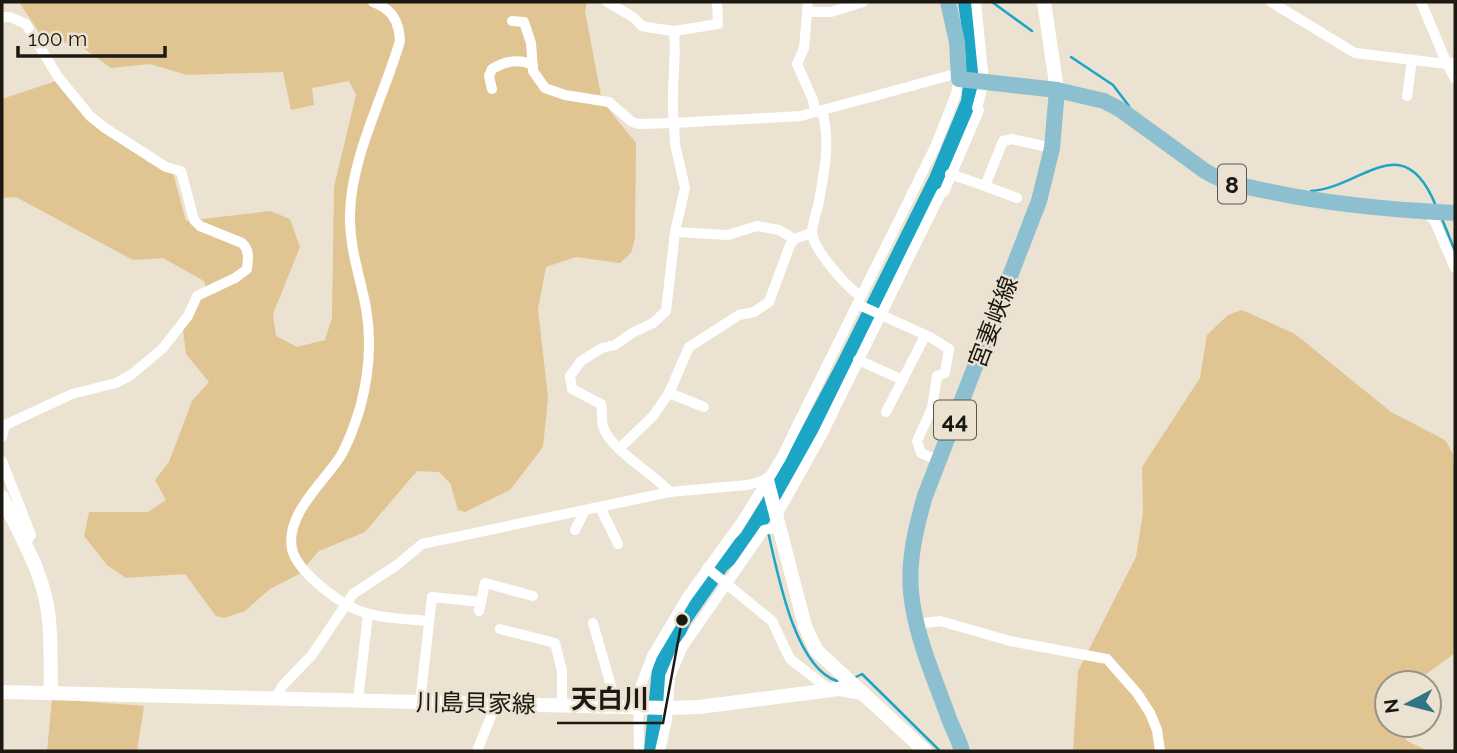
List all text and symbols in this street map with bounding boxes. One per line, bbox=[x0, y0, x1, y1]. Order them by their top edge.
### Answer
scale bar bbox=[18, 14, 164, 58]
text: 100 m bbox=[28, 26, 87, 51]
road number: 8 bbox=[1218, 164, 1246, 204]
street label: 宮妻峡線 bbox=[962, 272, 1024, 372]
road number: 44 bbox=[934, 400, 976, 440]
north arrow bbox=[1373, 669, 1443, 739]
callout: 天白川 bbox=[557, 676, 663, 723]
text: 天白川 bbox=[571, 684, 649, 714]
street label: 川島貝家線 bbox=[416, 687, 536, 719]
text: N bbox=[1379, 698, 1403, 715]

